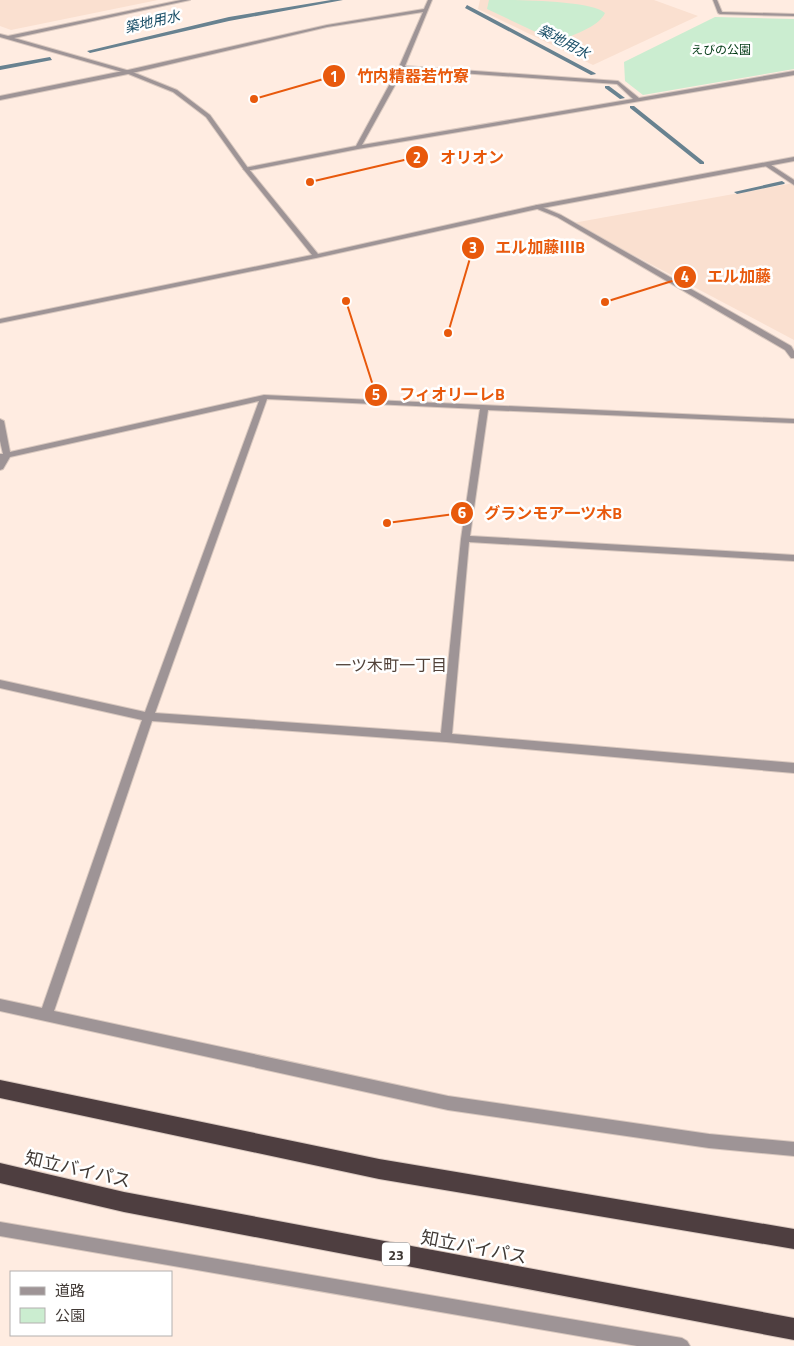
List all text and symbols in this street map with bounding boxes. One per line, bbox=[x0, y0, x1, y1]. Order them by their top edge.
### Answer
water label: 築地用水 bbox=[122, 4, 184, 38]
water label: 築地用水 bbox=[534, 19, 595, 64]
park label: えびの公園 bbox=[691, 40, 751, 59]
callout: 竹内精器若竹寮 bbox=[322, 61, 479, 92]
text: 竹内精器若竹寮 bbox=[357, 64, 469, 88]
text: 1 bbox=[330, 65, 338, 88]
callout: オリオン bbox=[405, 142, 514, 173]
text: オリオン bbox=[440, 145, 504, 169]
text: 2 bbox=[413, 146, 421, 169]
callout: エル加藤ⅢB bbox=[460, 232, 595, 263]
text: エル加藤ⅢB bbox=[495, 235, 585, 259]
text: 3 bbox=[469, 236, 477, 259]
callout: エル加藤 bbox=[672, 261, 781, 292]
text: エル加藤 bbox=[707, 264, 771, 288]
text: 4 bbox=[681, 265, 689, 288]
callout: フィオリーレB bbox=[364, 379, 515, 410]
text: フィオリーレB bbox=[399, 382, 505, 406]
text: 5 bbox=[372, 383, 380, 406]
callout: グランモア一ツ木B bbox=[449, 497, 632, 528]
text: 6 bbox=[458, 501, 466, 524]
text: グランモア一ツ木B bbox=[484, 501, 622, 525]
district label: 一ツ木町一丁目 bbox=[335, 653, 447, 677]
street label: 知立バイパス bbox=[23, 1144, 133, 1194]
street label: 知立バイパス bbox=[419, 1223, 529, 1271]
road number: 23 bbox=[382, 1242, 410, 1266]
legend bbox=[10, 1271, 172, 1336]
text: 道路 bbox=[55, 1279, 85, 1302]
text: 公園 bbox=[55, 1304, 85, 1327]

